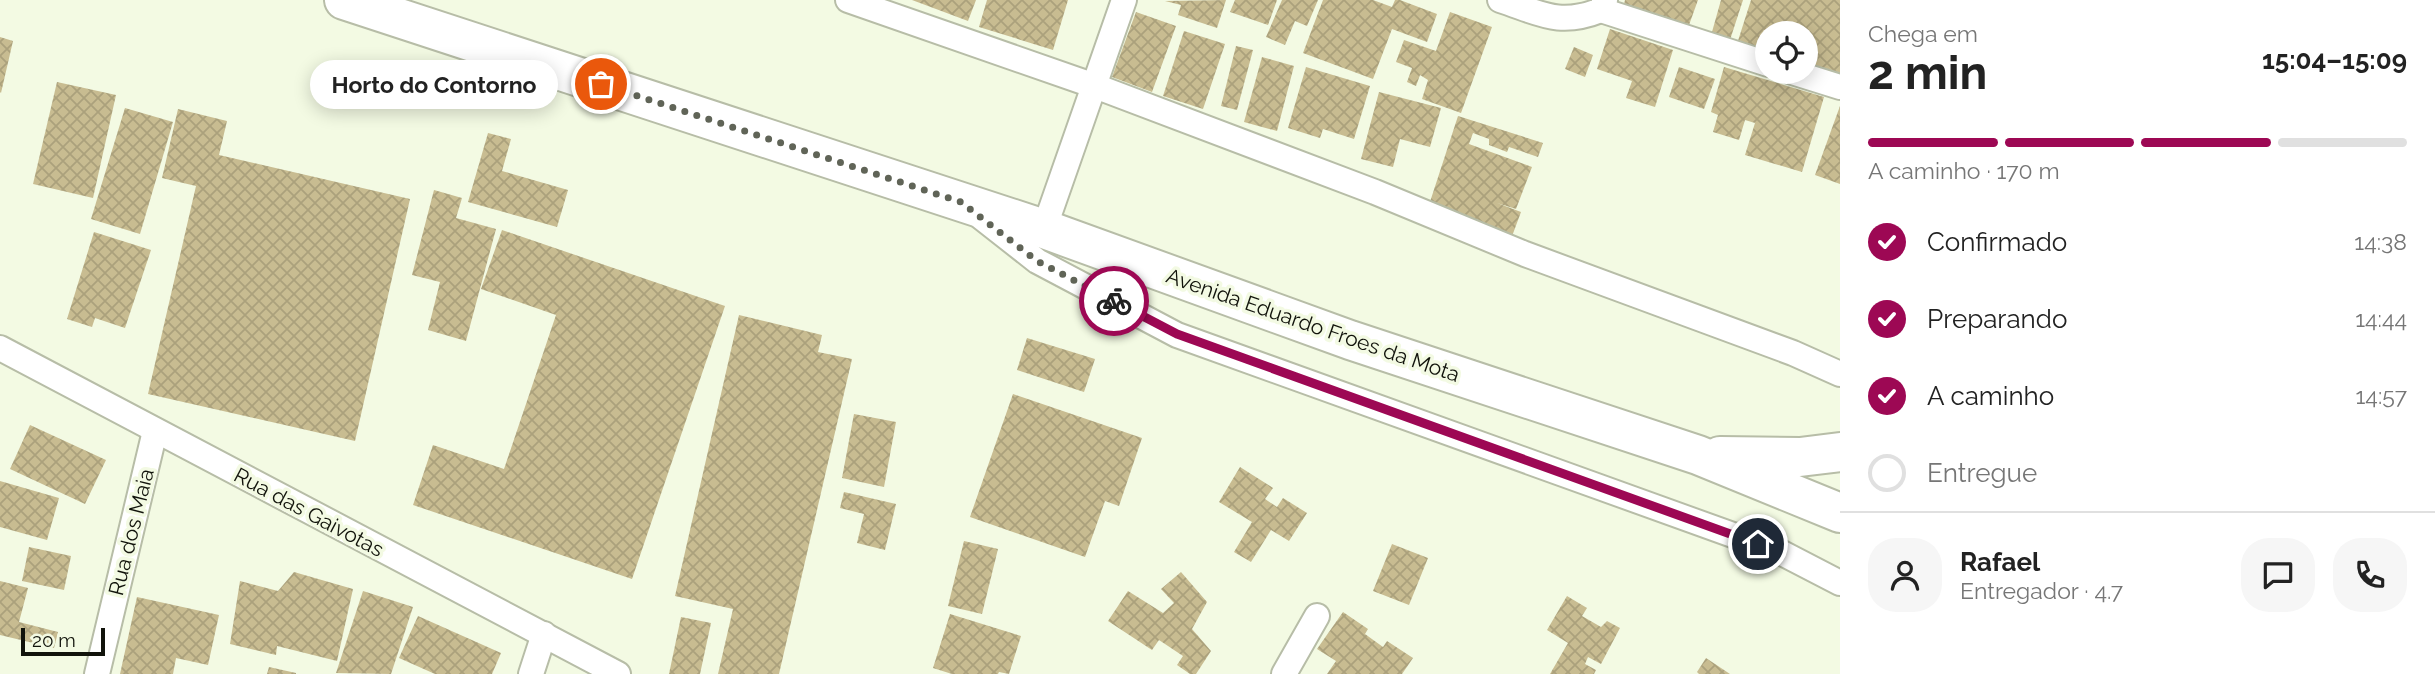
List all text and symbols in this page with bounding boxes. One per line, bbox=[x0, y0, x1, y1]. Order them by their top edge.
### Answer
text: Chega em bbox=[1868, 20, 1978, 47]
map controls bbox=[1755, 21, 1818, 84]
button: locate bbox=[1755, 21, 1818, 84]
text: 15:04–15:09 bbox=[2262, 45, 2407, 75]
text: 2 min bbox=[1868, 46, 1987, 100]
pin bbox=[571, 54, 631, 114]
callout: Horto do Contorno bbox=[310, 60, 559, 108]
icon: bag bbox=[582, 65, 620, 103]
text: Horto do Contorno bbox=[331, 71, 537, 98]
text: A caminho · 170 m bbox=[1868, 157, 2060, 184]
icon: check bbox=[1868, 223, 1906, 261]
text: Confirmado bbox=[1927, 227, 2067, 257]
text: 14:38 bbox=[2354, 228, 2407, 255]
street label: Avenida Eduardo Froes da Mota bbox=[1163, 263, 1463, 387]
courier bbox=[1079, 266, 1149, 336]
icon: bike bbox=[1095, 282, 1133, 320]
icon: check bbox=[1868, 300, 1906, 338]
text: Preparando bbox=[1927, 304, 2067, 334]
text: 14:44 bbox=[2355, 305, 2407, 332]
icon: check bbox=[1868, 377, 1906, 415]
text: A caminho bbox=[1927, 381, 2054, 411]
text: 14:57 bbox=[2356, 382, 2407, 409]
text: Entregue bbox=[1927, 458, 2037, 488]
street label: Rua das Gaivotas bbox=[230, 462, 388, 562]
street label: Rua dos Maia bbox=[103, 466, 159, 598]
pin bbox=[1728, 514, 1788, 574]
icon: home bbox=[1739, 525, 1777, 563]
button: person bbox=[1868, 538, 1942, 612]
button: chat bbox=[2241, 538, 2315, 612]
button: phone bbox=[2333, 538, 2407, 612]
text: Rafael bbox=[1960, 547, 2040, 577]
text: Entregador · 4.7 bbox=[1960, 577, 2123, 604]
scale bar bbox=[21, 625, 105, 657]
text: 20 m bbox=[32, 629, 76, 651]

